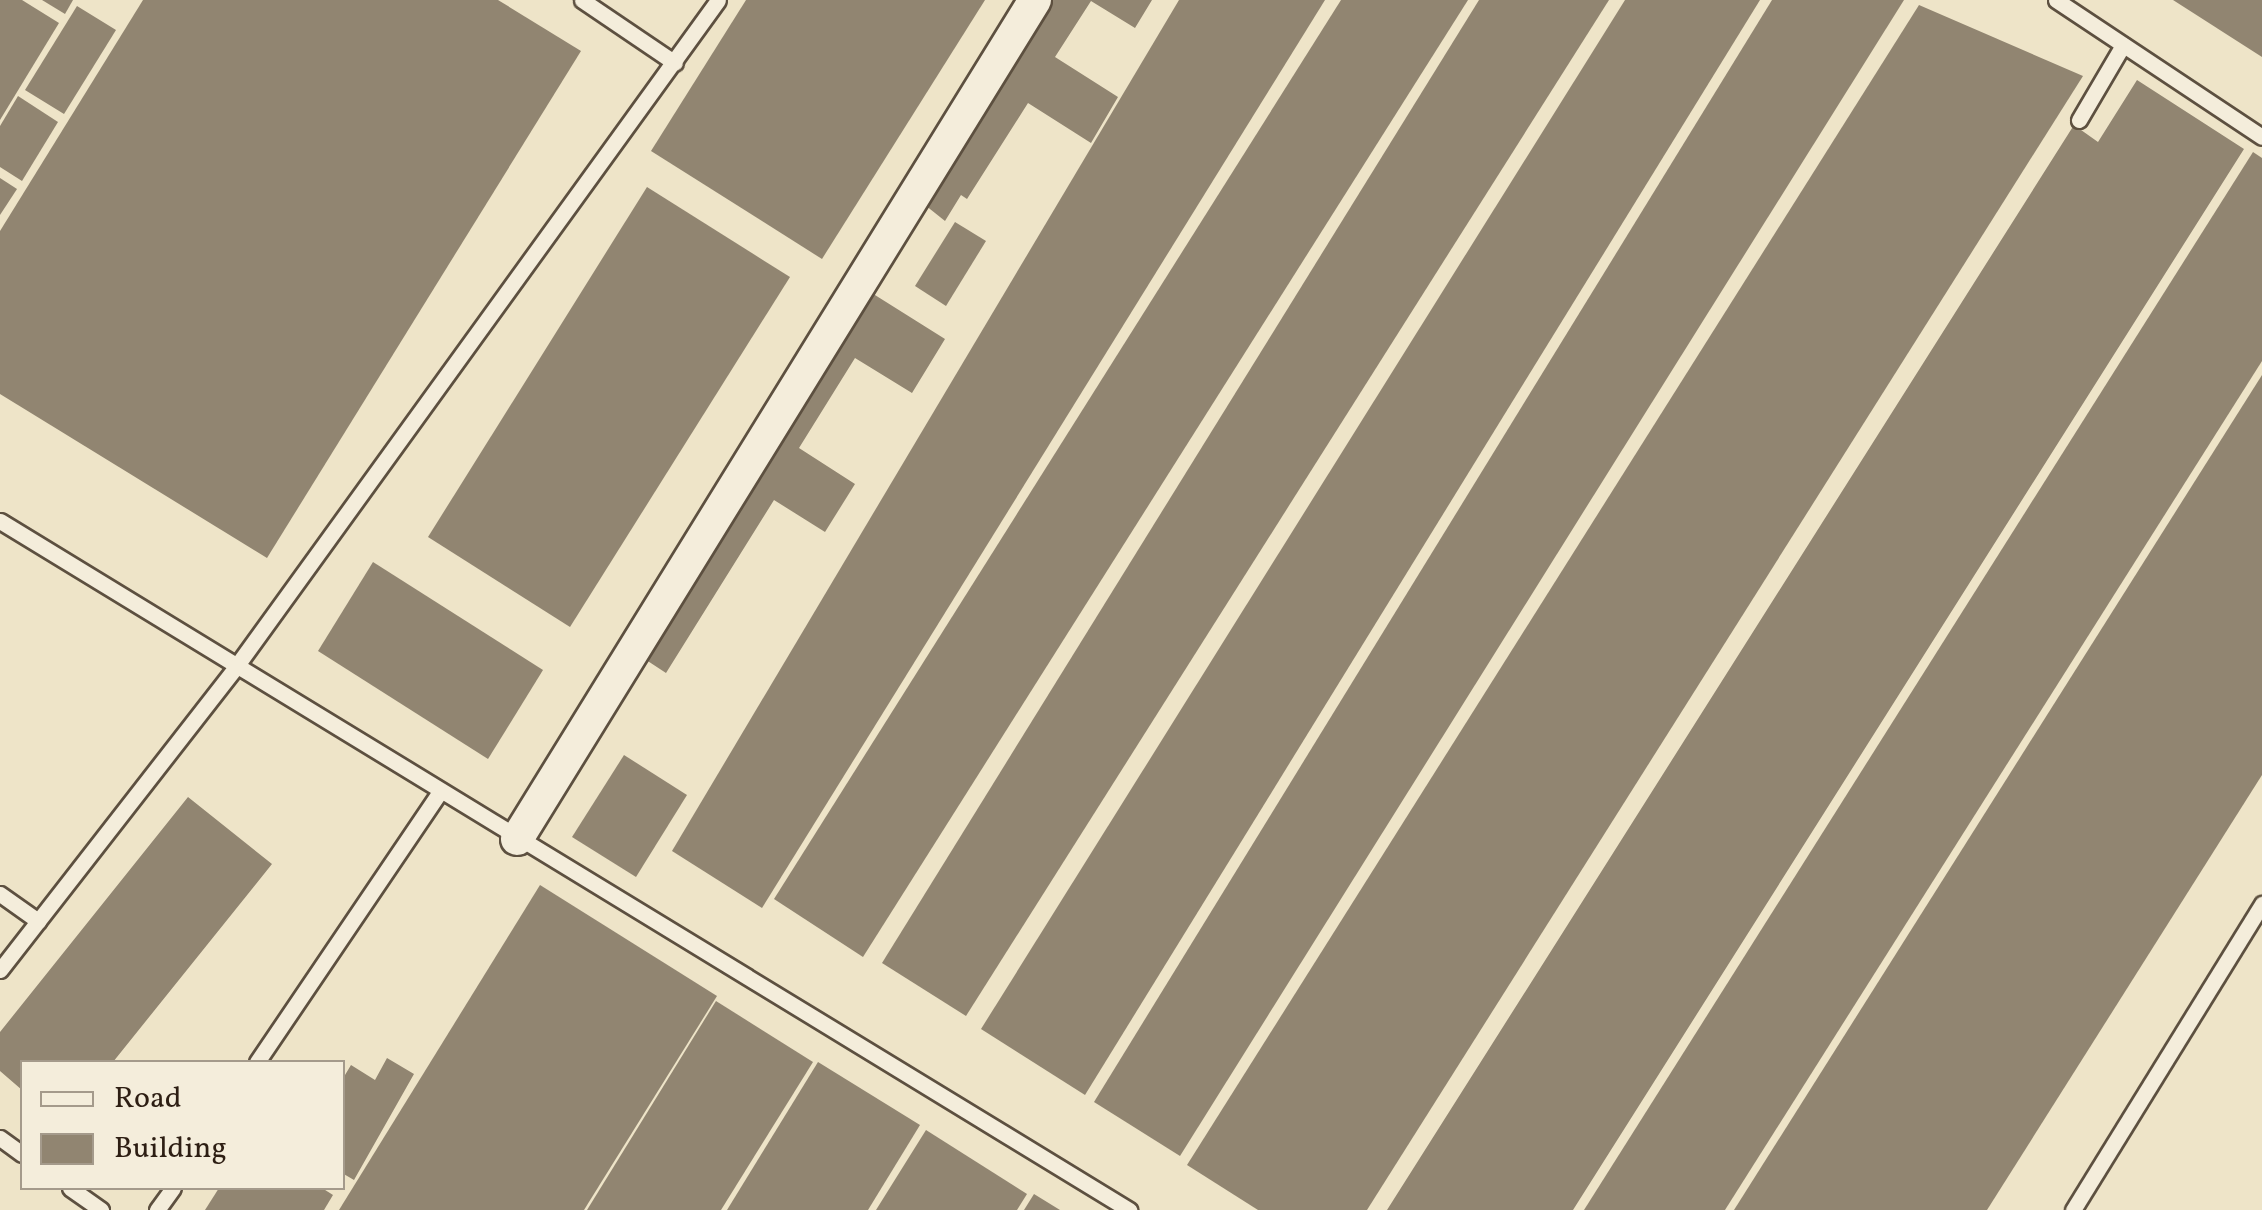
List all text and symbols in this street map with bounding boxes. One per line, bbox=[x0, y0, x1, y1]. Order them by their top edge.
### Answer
legend bbox=[20, 1060, 345, 1190]
text: Road bbox=[114, 1078, 182, 1120]
text: Building bbox=[114, 1128, 227, 1170]

